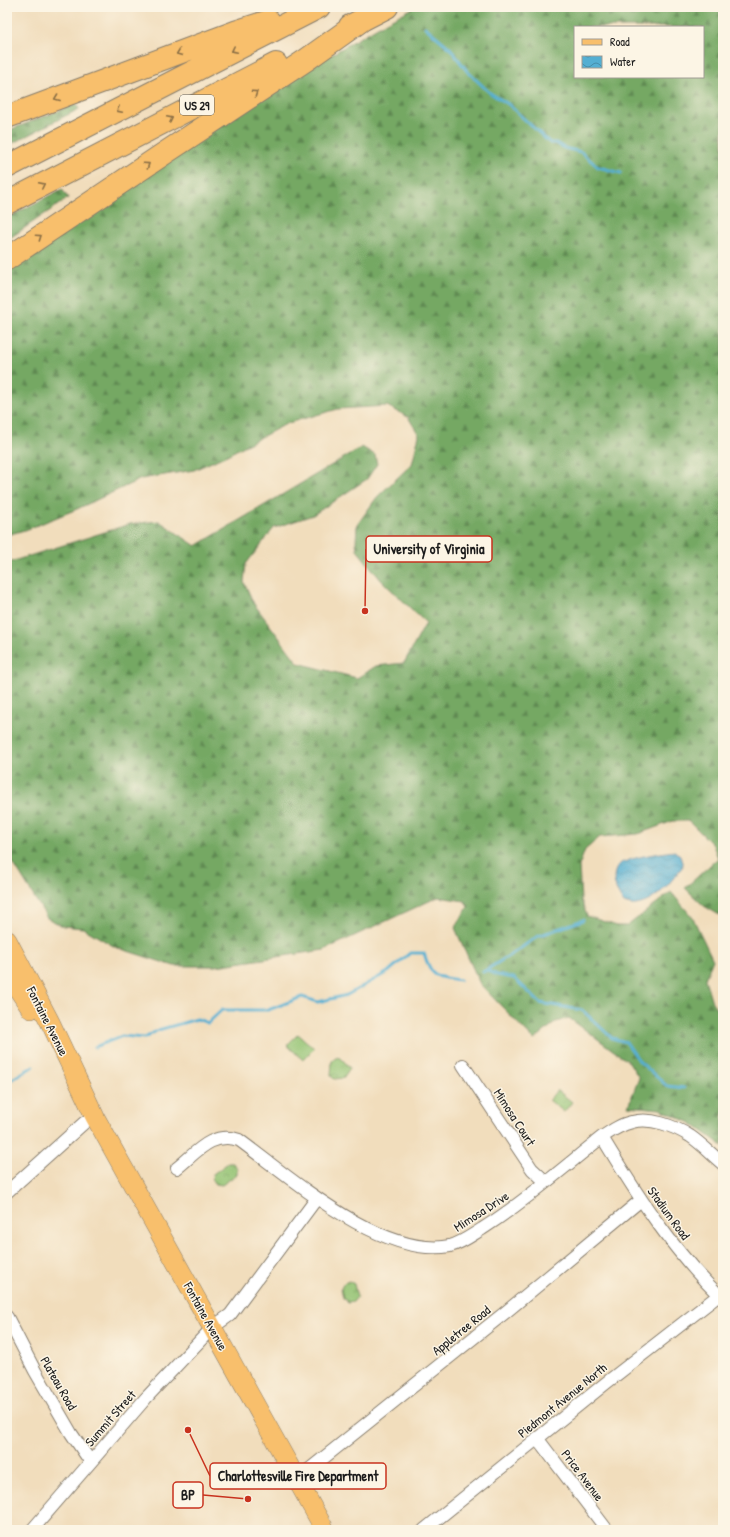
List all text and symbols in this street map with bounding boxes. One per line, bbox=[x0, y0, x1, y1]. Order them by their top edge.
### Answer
legend bbox=[574, 26, 704, 78]
text: Road bbox=[610, 33, 630, 50]
one-way arrow bbox=[231, 46, 238, 53]
one-way arrow bbox=[175, 48, 182, 56]
text: Water bbox=[610, 53, 636, 70]
one-way arrow bbox=[251, 90, 258, 97]
one-way arrow bbox=[54, 94, 61, 102]
road number: US 29 bbox=[180, 95, 214, 115]
one-way arrow bbox=[115, 105, 123, 113]
one-way arrow bbox=[166, 116, 173, 124]
one-way arrow bbox=[143, 162, 150, 169]
one-way arrow bbox=[37, 182, 45, 189]
one-way arrow bbox=[35, 235, 42, 242]
callout: University of Virginia bbox=[366, 536, 492, 562]
text: University of Virginia bbox=[374, 539, 485, 560]
street label: Fontaine Avenue bbox=[22, 982, 73, 1059]
street label: Mimosa Court bbox=[490, 1085, 540, 1150]
street label: Stadium Road bbox=[644, 1183, 694, 1243]
street label: Mimosa Drive bbox=[450, 1186, 512, 1236]
street label: Fontaine Avenue bbox=[179, 1278, 232, 1353]
street label: Appletree Road bbox=[428, 1301, 494, 1359]
street label: Plateau Road bbox=[36, 1353, 82, 1413]
street label: Piedmont Avenue North bbox=[514, 1358, 611, 1442]
street label: Summit Street bbox=[80, 1385, 140, 1450]
street label: Price Avenue bbox=[558, 1445, 608, 1505]
callout: Charlottesville Fire Department bbox=[210, 1463, 386, 1489]
text: Charlottesville Fire Department bbox=[218, 1466, 380, 1487]
callout: BP bbox=[173, 1482, 203, 1508]
text: BP bbox=[181, 1485, 195, 1504]

